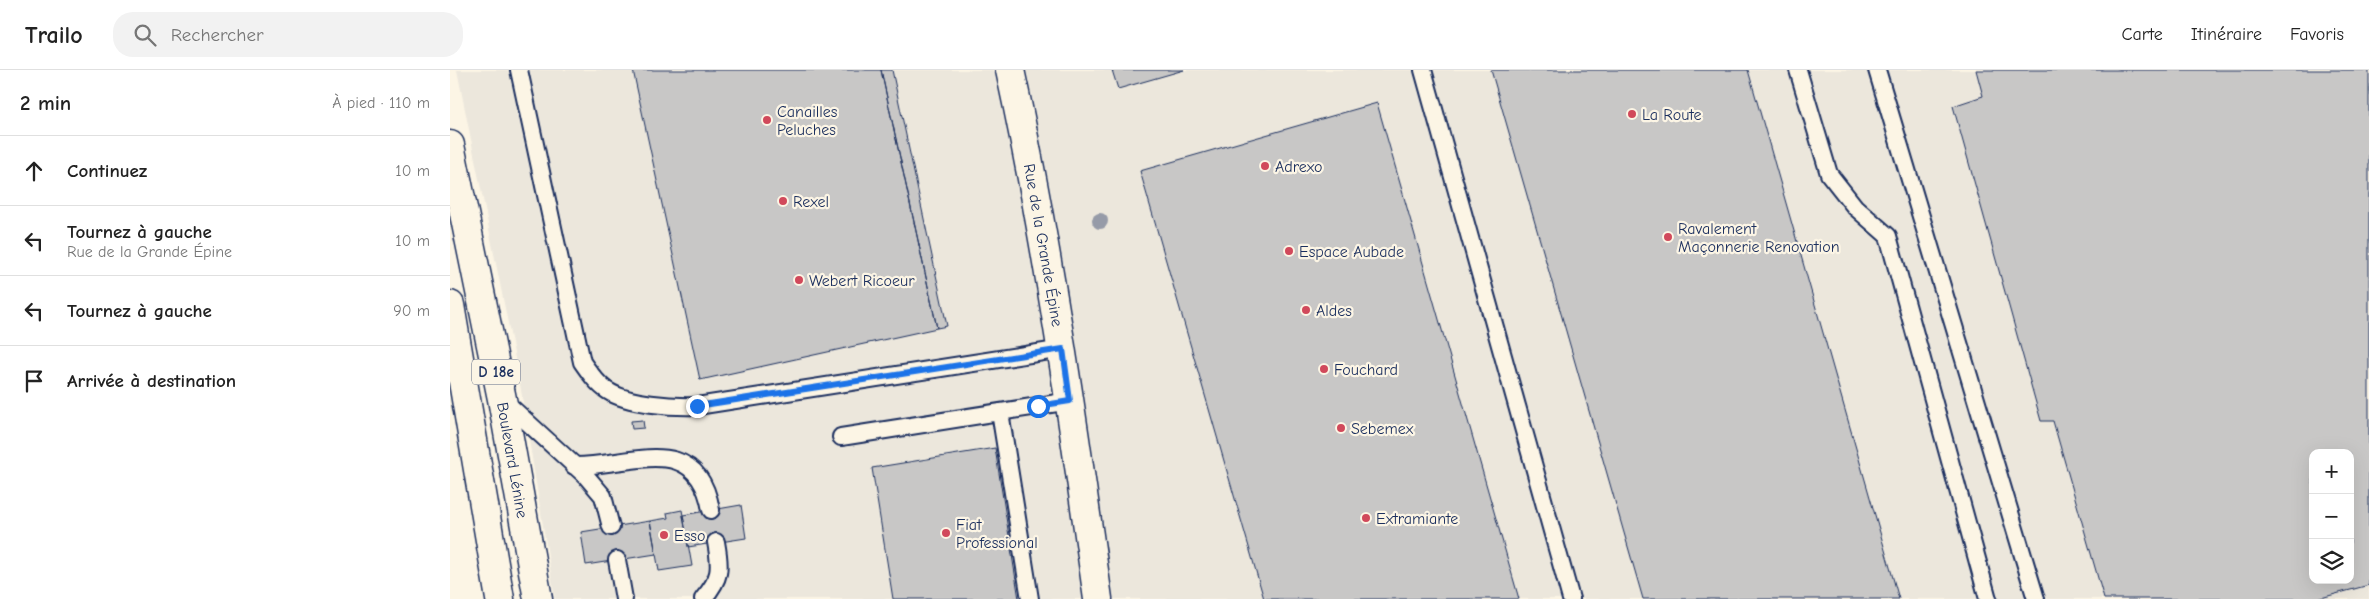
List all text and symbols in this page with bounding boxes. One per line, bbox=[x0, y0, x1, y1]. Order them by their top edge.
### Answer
search box bbox=[113, 12, 463, 57]
text: Trailo bbox=[25, 21, 83, 49]
icon: search bbox=[131, 21, 159, 49]
text: Rechercher bbox=[171, 24, 263, 46]
text: Carte bbox=[2122, 24, 2163, 45]
text: Itinéraire bbox=[2191, 24, 2262, 45]
text: Favoris bbox=[2290, 24, 2344, 45]
text: 2 min bbox=[20, 91, 71, 115]
text: À pied · 110 m bbox=[332, 94, 430, 112]
place label: Canailles Peluches bbox=[777, 103, 838, 139]
place label: La Route bbox=[1642, 106, 1701, 124]
marker: La Route bbox=[1626, 108, 1638, 120]
marker: Canailles Peluches bbox=[761, 114, 773, 126]
icon: ahead bbox=[20, 157, 48, 185]
place label: Adrexo bbox=[1275, 158, 1323, 176]
text: Continuez bbox=[67, 160, 147, 182]
marker: Adrexo bbox=[1259, 160, 1271, 172]
text: 10 m bbox=[395, 162, 430, 180]
street label: Rue de la Grande Épine bbox=[1020, 162, 1067, 328]
place label: Rexel bbox=[793, 193, 829, 211]
marker: Rexel bbox=[777, 195, 789, 207]
place label: Ravalement Maçonnerie Renovation bbox=[1678, 220, 1840, 256]
text: Tournez à gauche bbox=[67, 221, 212, 243]
icon: left bbox=[20, 227, 48, 255]
marker: Ravalement Maçonnerie Renovation bbox=[1662, 231, 1674, 243]
text: 10 m bbox=[395, 232, 430, 250]
text: Rue de la Grande Épine bbox=[67, 243, 232, 261]
place label: Espace Aubade bbox=[1299, 243, 1404, 261]
marker: Espace Aubade bbox=[1283, 245, 1295, 257]
place label: Webert Ricoeur bbox=[809, 272, 915, 290]
marker: Webert Ricoeur bbox=[793, 274, 805, 286]
icon: left bbox=[20, 297, 48, 325]
text: Tournez à gauche bbox=[67, 300, 212, 322]
text: 90 m bbox=[393, 302, 430, 320]
place label: Aldes bbox=[1316, 302, 1352, 320]
marker: Aldes bbox=[1300, 304, 1312, 316]
road number: D 18e bbox=[472, 360, 520, 384]
place label: Fouchard bbox=[1334, 361, 1398, 379]
marker: Fouchard bbox=[1318, 363, 1330, 375]
icon: arrive bbox=[20, 367, 48, 395]
text: Arrivée à destination bbox=[67, 370, 236, 392]
route end bbox=[686, 395, 709, 418]
route start bbox=[1027, 395, 1050, 418]
street label: Boulevard Lénine bbox=[493, 401, 531, 520]
place label: Sebemex bbox=[1351, 420, 1414, 438]
marker: Sebemex bbox=[1335, 422, 1347, 434]
map controls bbox=[2309, 449, 2354, 584]
button: + bbox=[2309, 449, 2354, 494]
button: − bbox=[2309, 494, 2354, 539]
place label: Extramiante bbox=[1376, 510, 1458, 528]
marker: Extramiante bbox=[1360, 512, 1372, 524]
place label: Fiat Professional bbox=[956, 516, 1038, 552]
place label: Esso bbox=[674, 527, 705, 545]
marker: Fiat Professional bbox=[940, 527, 952, 539]
marker: Esso bbox=[658, 529, 670, 541]
button: layers bbox=[2309, 539, 2354, 584]

